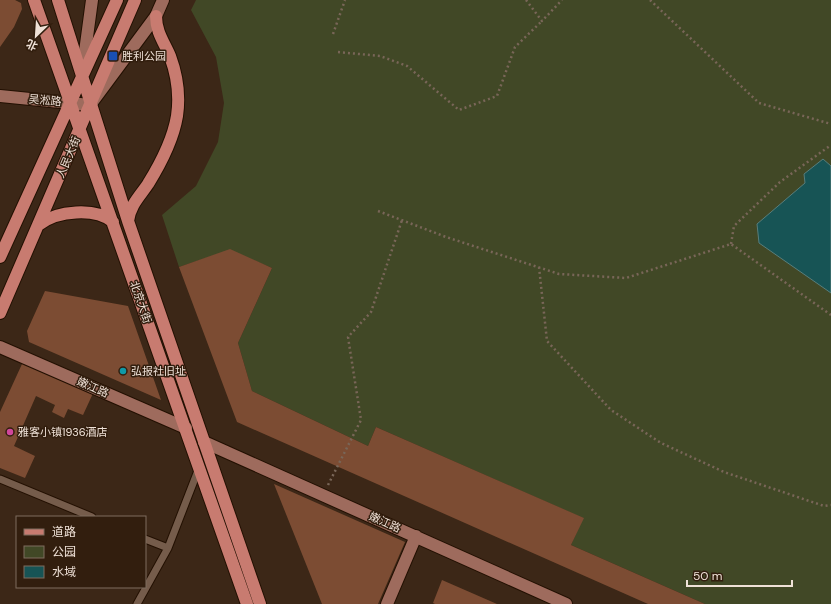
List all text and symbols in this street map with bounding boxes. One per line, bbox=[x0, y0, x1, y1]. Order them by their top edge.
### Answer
north arrow bbox=[16, 16, 56, 56]
text: 北 bbox=[24, 36, 40, 54]
place label: 胜利公园 bbox=[122, 49, 166, 63]
marker: 胜利公园 bbox=[107, 50, 119, 62]
street label: 吴淞路 bbox=[28, 92, 62, 108]
street label: 人民大街 bbox=[53, 134, 83, 180]
street label: 北京大街 bbox=[127, 279, 155, 325]
place label: 弘报社旧址 bbox=[131, 364, 186, 378]
marker: 弘报社旧址 bbox=[118, 366, 128, 376]
street label: 嫩江路 bbox=[75, 374, 111, 400]
place label: 雅客小镇1936酒店 bbox=[18, 425, 108, 439]
marker: 雅客小镇1936酒店 bbox=[5, 427, 15, 437]
street label: 嫩江路 bbox=[367, 509, 403, 535]
legend bbox=[16, 516, 146, 588]
text: 道路 bbox=[52, 524, 76, 540]
text: 公园 bbox=[52, 544, 76, 560]
scale bar bbox=[687, 562, 792, 588]
text: 水域 bbox=[52, 564, 76, 580]
text: 50 m bbox=[693, 568, 722, 584]

